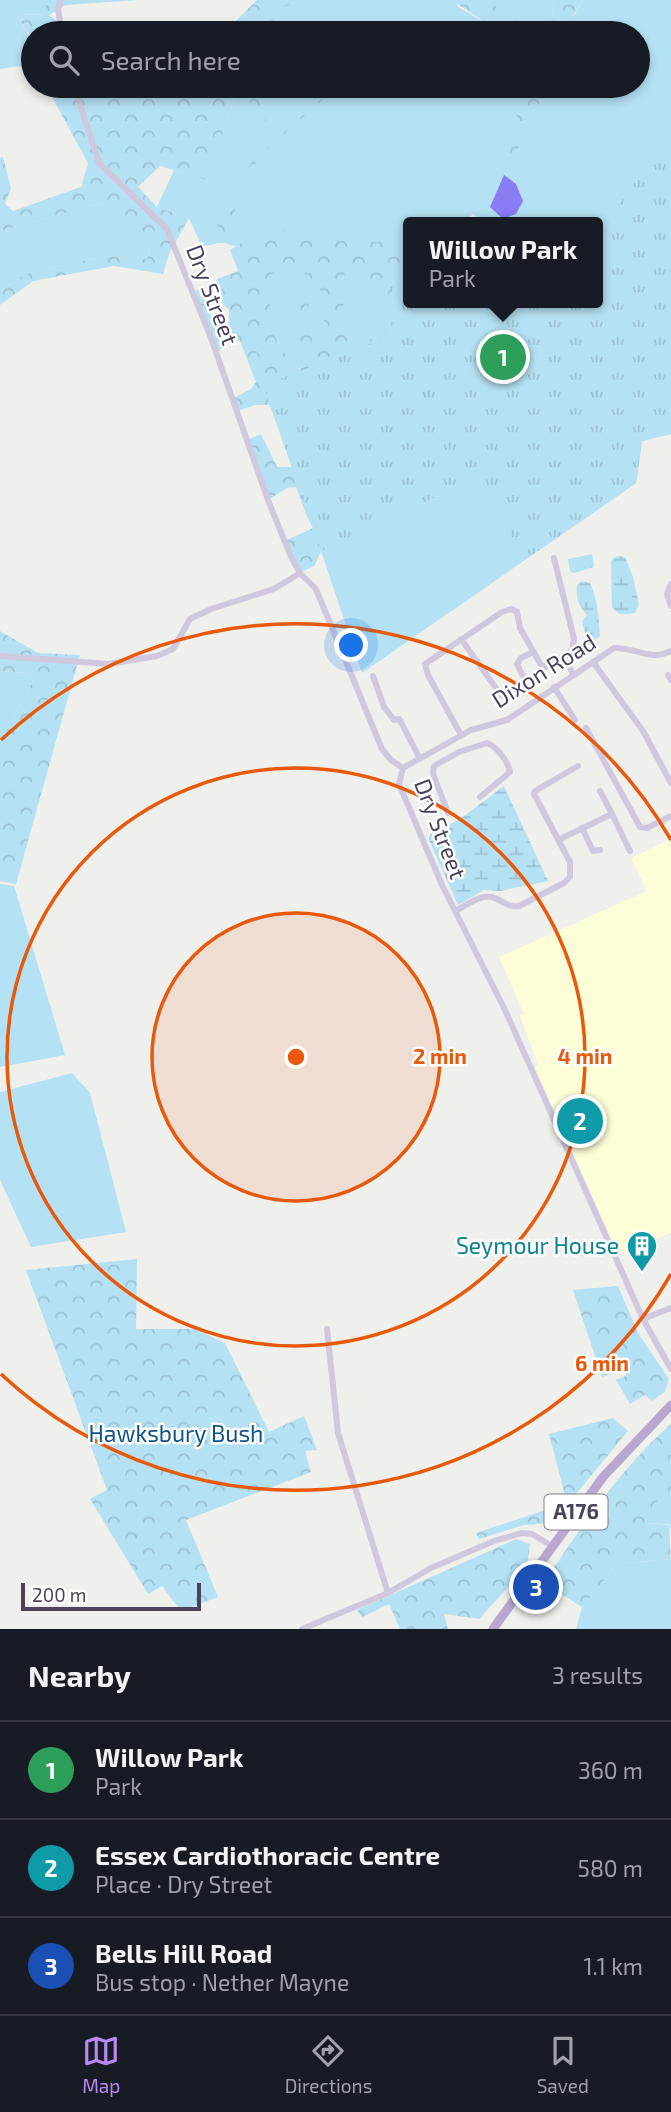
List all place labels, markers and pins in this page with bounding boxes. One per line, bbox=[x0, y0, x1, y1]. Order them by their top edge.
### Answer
pin: 1 bbox=[480, 331, 526, 383]
centre of rings bbox=[284, 1045, 308, 1069]
pin: 2 bbox=[557, 1095, 603, 1147]
building icon: Seymour House bbox=[625, 1229, 659, 1273]
place label: Seymour House bbox=[456, 1231, 619, 1259]
pin: 3 bbox=[513, 1561, 559, 1613]

